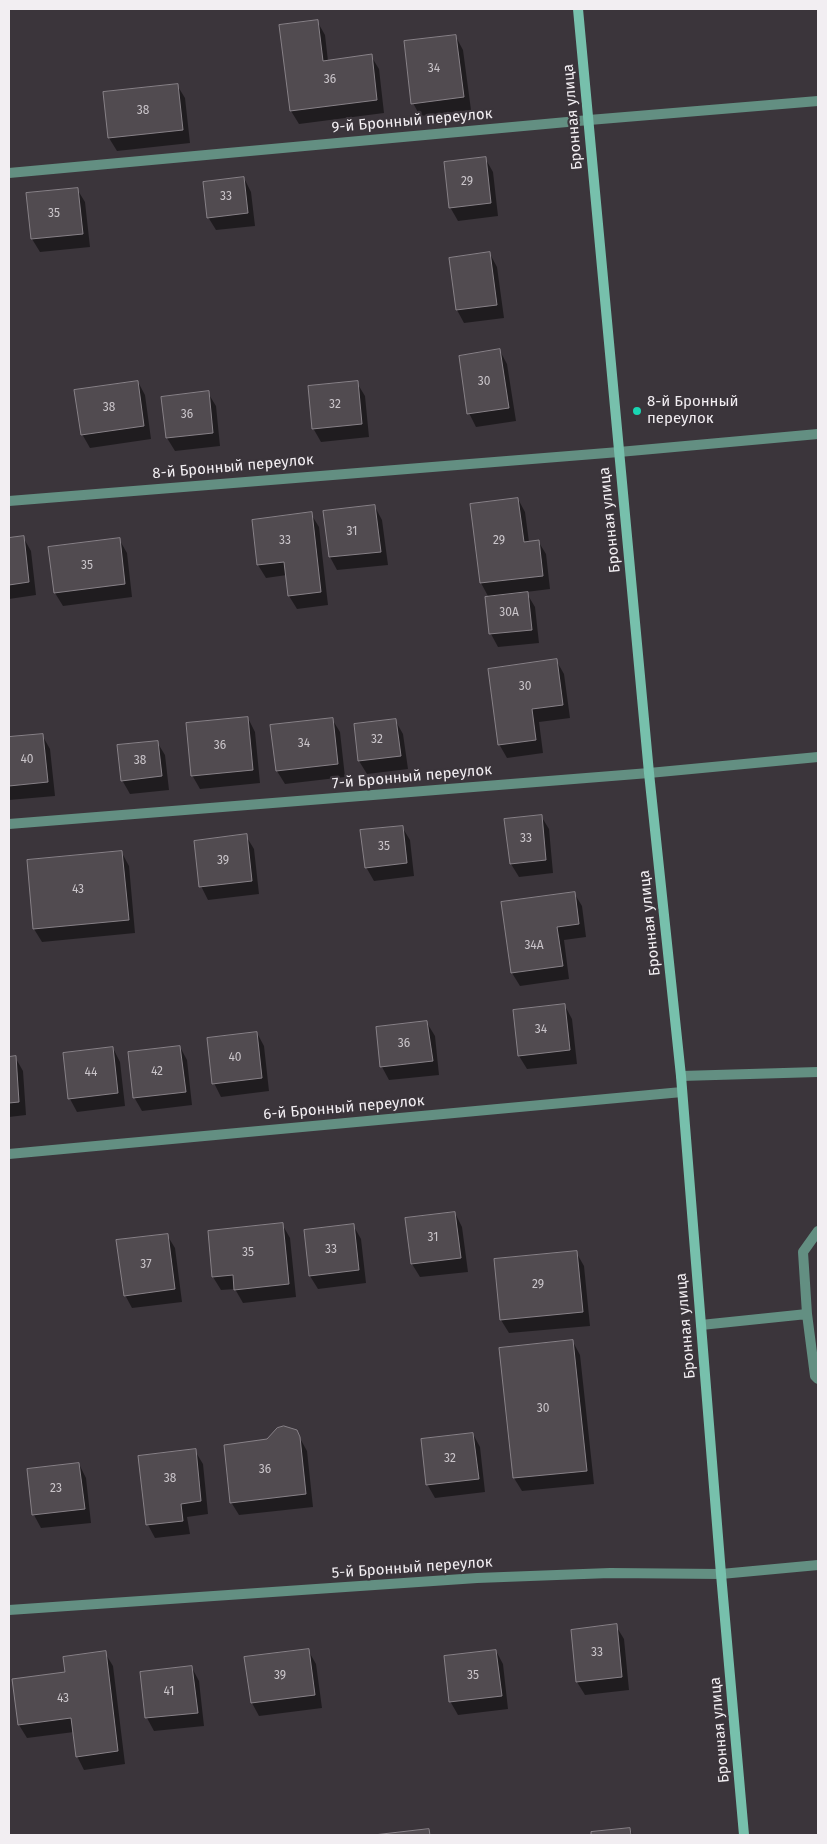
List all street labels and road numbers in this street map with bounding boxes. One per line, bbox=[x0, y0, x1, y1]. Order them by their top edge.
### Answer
street label: Бронная улица bbox=[559, 63, 587, 171]
street label: 9-й Бронный переулок bbox=[331, 105, 493, 137]
street label: 8-й Бронный переулок bbox=[152, 451, 314, 483]
street label: Бронная улица bbox=[595, 466, 625, 574]
street label: 7-й Бронный переулок bbox=[331, 761, 493, 793]
street label: Бронная улица bbox=[635, 869, 665, 977]
street label: 6-й Бронный переулок bbox=[263, 1092, 425, 1124]
street label: Бронная улица bbox=[672, 1272, 700, 1380]
street label: 5-й Бронный переулок bbox=[331, 1553, 493, 1583]
street label: Бронная улица bbox=[706, 1676, 734, 1784]

